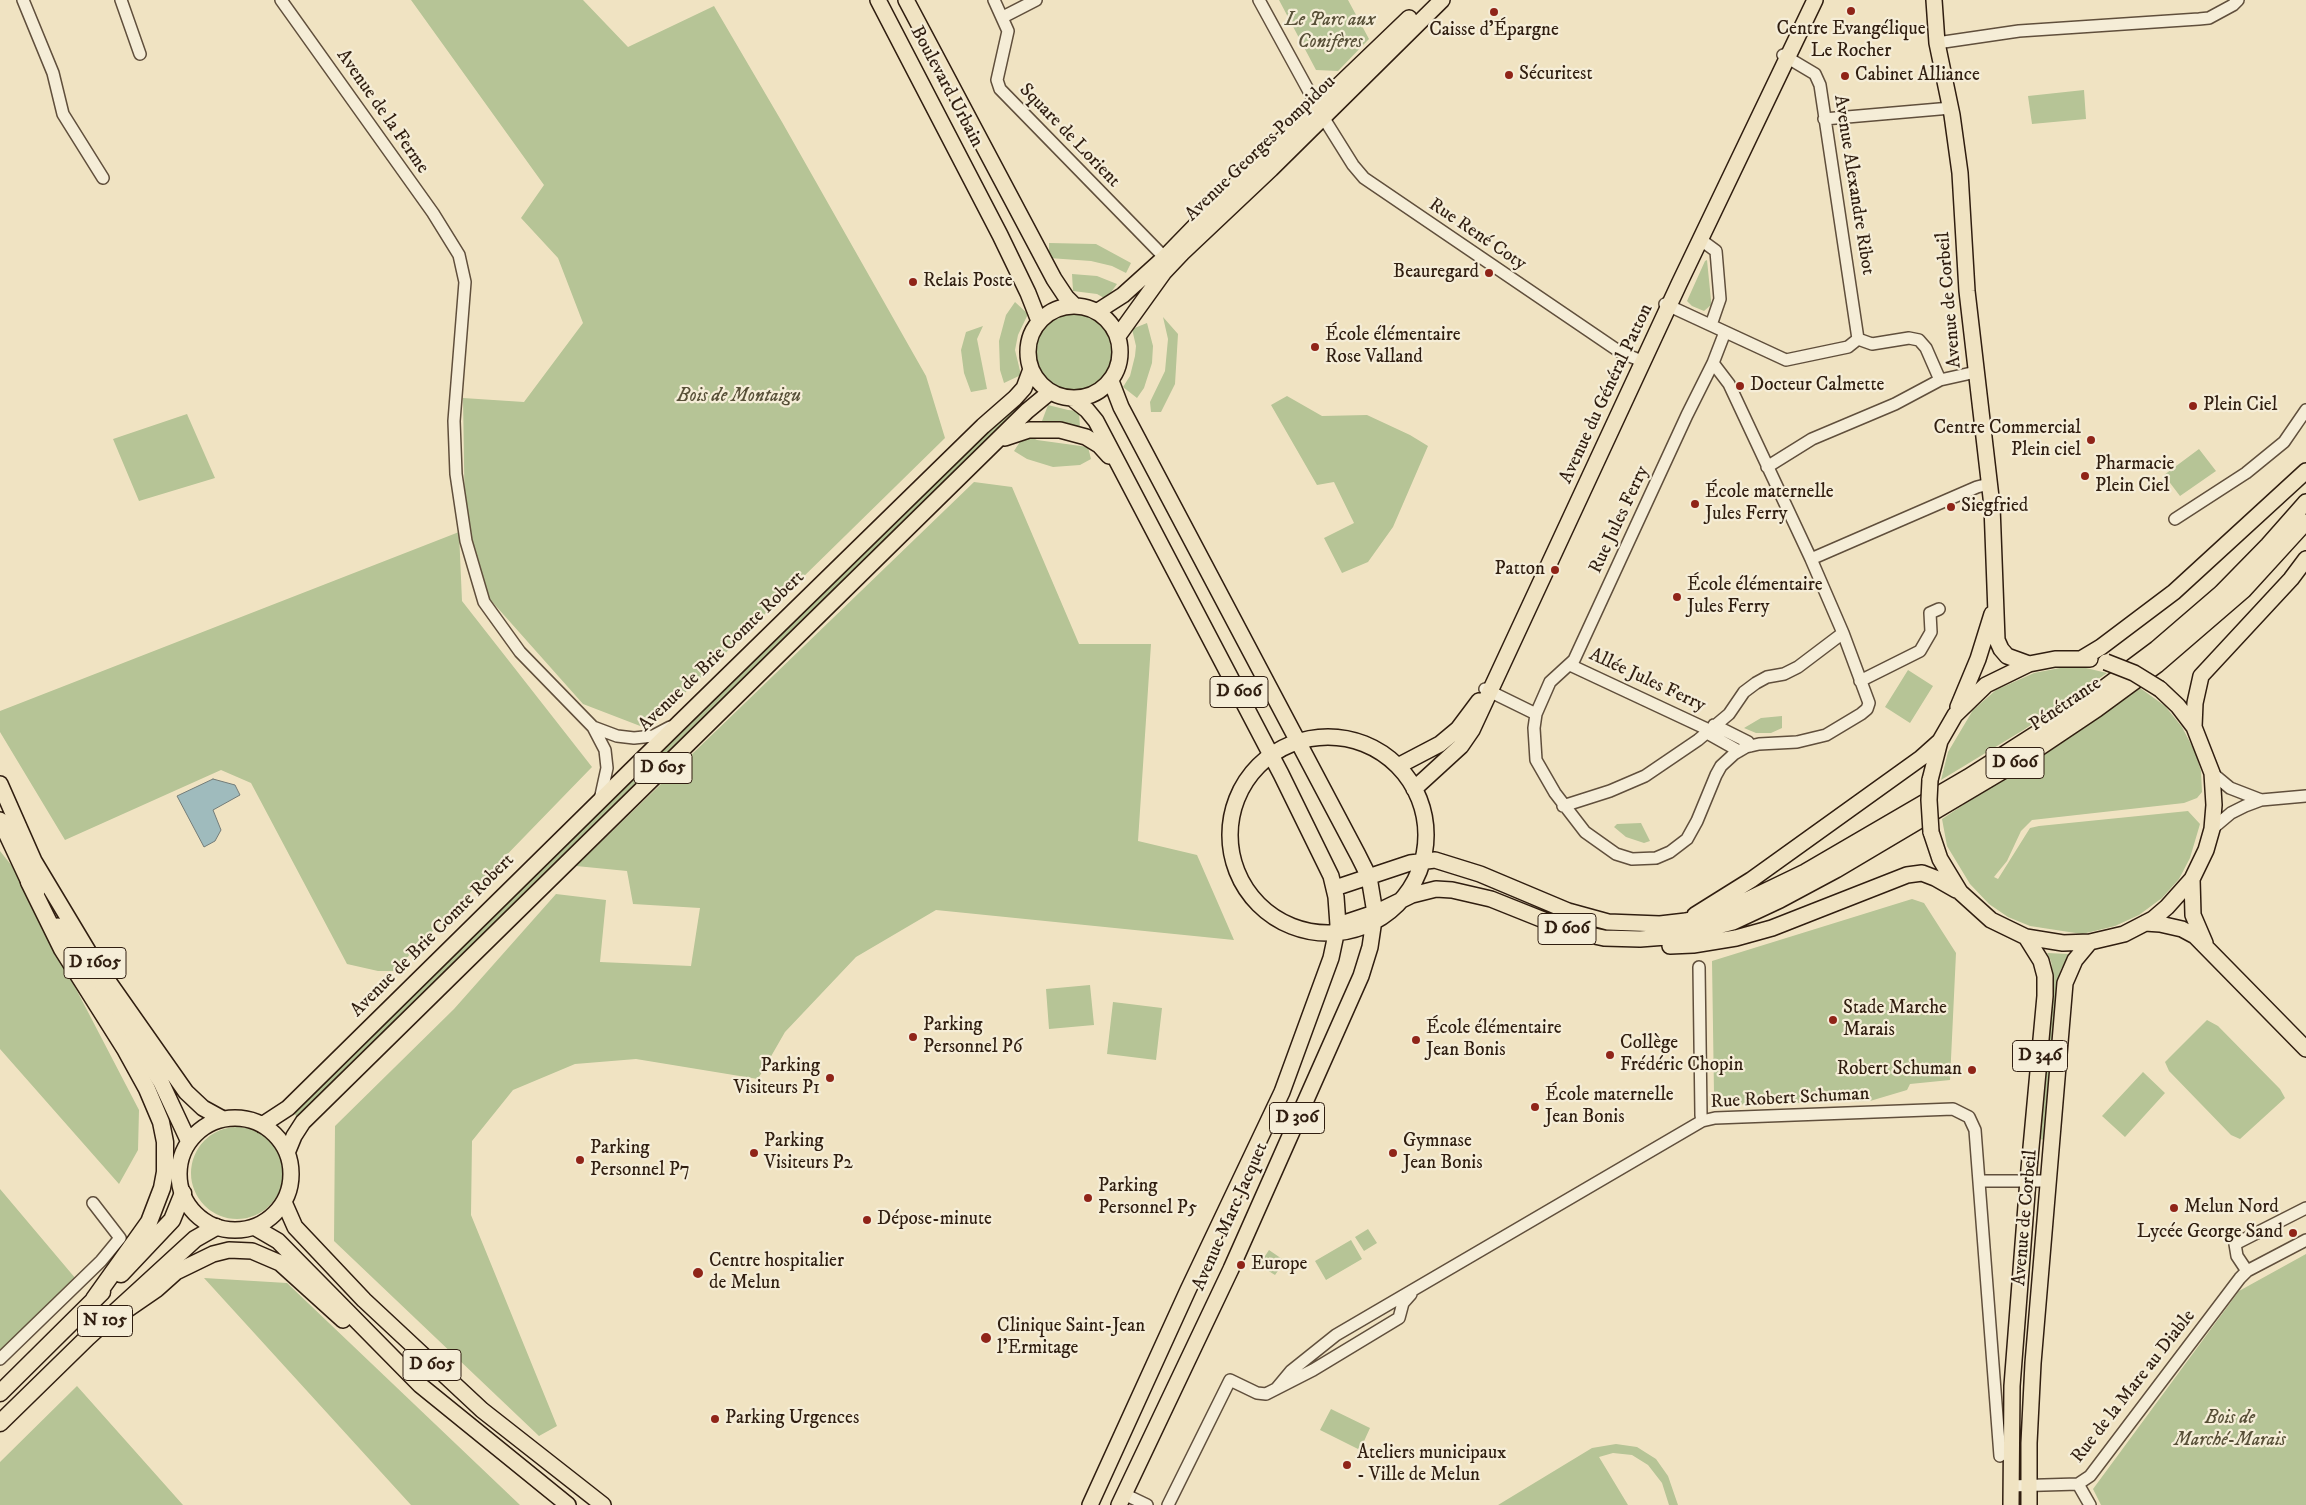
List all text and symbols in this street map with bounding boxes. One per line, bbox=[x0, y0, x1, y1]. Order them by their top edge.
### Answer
marker: Centre Evangélique Le Rocher bbox=[1845, 5, 1857, 17]
marker: Caisse d'Épargne bbox=[1488, 6, 1500, 18]
park label: Le Parc aux Conifères bbox=[1285, 10, 1375, 54]
place label: Centre Evangélique Le Rocher bbox=[1776, 19, 1926, 63]
place label: Caisse d'Épargne bbox=[1429, 20, 1559, 42]
street label: Boulevard Urbain bbox=[904, 23, 988, 151]
street label: Avenue de la Ferme bbox=[331, 46, 433, 178]
place label: Sécuritest bbox=[1519, 64, 1592, 86]
place label: Cabinet Alliance bbox=[1855, 65, 1980, 87]
marker: Sécuritest bbox=[1503, 69, 1515, 81]
marker: Cabinet Alliance bbox=[1839, 70, 1851, 82]
street label: Avenue Georges Pompidou bbox=[1181, 71, 1341, 227]
street label: Square de Lorient bbox=[1014, 79, 1124, 193]
street label: Avenue Alexandre Ribot bbox=[1828, 93, 1878, 277]
street label: Rue René Coty bbox=[1424, 194, 1530, 276]
street label: Avenue de Corbeil bbox=[1933, 231, 1967, 369]
place label: Beauregard bbox=[1393, 262, 1479, 284]
marker: Beauregard bbox=[1483, 267, 1495, 279]
place label: Relais Poste bbox=[923, 271, 1013, 293]
marker: Relais Poste bbox=[907, 276, 919, 288]
street label: Avenue du Général Patton bbox=[1555, 300, 1659, 488]
place label: École élémentaire Rose Valland bbox=[1325, 325, 1461, 369]
marker: École élémentaire Rose Valland bbox=[1309, 341, 1321, 353]
place label: Docteur Calmette bbox=[1750, 375, 1884, 397]
marker: Docteur Calmette bbox=[1734, 380, 1746, 392]
park label: Bois de Montaigu bbox=[677, 386, 801, 408]
place label: Plein Ciel bbox=[2203, 395, 2277, 417]
marker: Plein Ciel bbox=[2187, 400, 2199, 412]
place label: Centre Commercial Plein ciel bbox=[1933, 418, 2081, 462]
marker: Centre Commercial Plein ciel bbox=[2085, 434, 2097, 446]
place label: Pharmacie Plein Ciel bbox=[2095, 454, 2174, 498]
street label: Rue Jules Ferry bbox=[1585, 462, 1655, 578]
marker: Pharmacie Plein Ciel bbox=[2079, 470, 2091, 482]
place label: École maternelle Jules Ferry bbox=[1705, 482, 1834, 526]
place label: Siegfried bbox=[1961, 496, 2028, 518]
marker: École maternelle Jules Ferry bbox=[1689, 498, 1701, 510]
marker: Siegfried bbox=[1945, 501, 1957, 513]
place label: Patton bbox=[1495, 559, 1545, 581]
marker: Patton bbox=[1549, 564, 1561, 576]
street label: Avenue de Brie Comte Robert bbox=[634, 567, 810, 737]
place label: École élémentaire Jules Ferry bbox=[1687, 575, 1823, 619]
marker: École élémentaire Jules Ferry bbox=[1671, 591, 1683, 603]
street label: Allée Jules Ferry bbox=[1585, 644, 1709, 718]
street label: Pénétrante bbox=[2026, 673, 2106, 737]
road number: D 606 bbox=[1210, 676, 1268, 708]
road number: D 606 bbox=[1986, 748, 2044, 778]
road number: D 605 bbox=[634, 752, 692, 784]
street label: Avenue de Brie Comte Robert bbox=[346, 849, 520, 1023]
road number: D 606 bbox=[1538, 914, 1596, 944]
road number: D 1605 bbox=[64, 948, 126, 978]
place label: Stade Marche Marais bbox=[1843, 998, 1947, 1042]
marker: Stade Marche Marais bbox=[1827, 1014, 1839, 1026]
place label: Parking Personnel P6 bbox=[923, 1015, 1023, 1059]
place label: École élémentaire Jean Bonis bbox=[1426, 1018, 1562, 1062]
marker: Parking Personnel P6 bbox=[907, 1031, 919, 1043]
place label: Collège Frédéric Chopin bbox=[1620, 1033, 1743, 1077]
marker: École élémentaire Jean Bonis bbox=[1410, 1034, 1422, 1046]
road number: D 346 bbox=[2012, 1040, 2068, 1072]
marker: Collège Frédéric Chopin bbox=[1604, 1049, 1616, 1061]
place label: Parking Visiteurs P1 bbox=[733, 1056, 820, 1100]
place label: Robert Schuman bbox=[1837, 1059, 1962, 1081]
marker: Robert Schuman bbox=[1966, 1064, 1978, 1076]
marker: Parking Visiteurs P1 bbox=[824, 1072, 836, 1084]
street label: Rue Robert Schuman bbox=[1710, 1083, 1870, 1115]
place label: École maternelle Jean Bonis bbox=[1545, 1085, 1674, 1129]
marker: École maternelle Jean Bonis bbox=[1529, 1101, 1541, 1113]
road number: D 306 bbox=[1270, 1102, 1324, 1134]
place label: Parking Visiteurs P2 bbox=[764, 1131, 853, 1175]
place label: Gymnase Jean Bonis bbox=[1403, 1131, 1483, 1175]
place label: Parking Personnel P7 bbox=[590, 1138, 690, 1182]
street label: Avenue Marc Jacquet bbox=[1188, 1139, 1274, 1295]
marker: Parking Visiteurs P2 bbox=[748, 1147, 760, 1159]
marker: Gymnase Jean Bonis bbox=[1387, 1147, 1399, 1159]
street label: Avenue de Corbeil bbox=[2009, 1149, 2043, 1287]
marker: Parking Personnel P7 bbox=[574, 1154, 586, 1166]
place label: Parking Personnel P5 bbox=[1098, 1176, 1197, 1220]
marker: Parking Personnel P5 bbox=[1082, 1192, 1094, 1204]
place label: Melun Nord bbox=[2184, 1197, 2279, 1219]
marker: Melun Nord bbox=[2168, 1202, 2180, 1214]
place label: Dépose-minute bbox=[877, 1209, 992, 1231]
marker: Dépose-minute bbox=[861, 1214, 873, 1226]
place label: Lycée George Sand bbox=[2137, 1222, 2283, 1244]
marker: Lycée George Sand bbox=[2287, 1227, 2299, 1239]
place label: Centre hospitalier de Melun bbox=[709, 1251, 844, 1295]
place label: Europe bbox=[1251, 1254, 1307, 1276]
marker: Europe bbox=[1235, 1259, 1247, 1271]
marker: Centre hospitalier de Melun bbox=[691, 1266, 705, 1280]
road number: N 105 bbox=[78, 1305, 132, 1336]
street label: Rue de la Mare au Diable bbox=[2067, 1306, 2201, 1468]
place label: Clinique Saint-Jean l'Ermitage bbox=[997, 1316, 1145, 1360]
marker: Clinique Saint-Jean l'Ermitage bbox=[979, 1331, 993, 1345]
road number: D 605 bbox=[403, 1350, 461, 1380]
place label: Parking Urgences bbox=[725, 1408, 859, 1430]
park label: Bois de Marché-Marais bbox=[2174, 1408, 2286, 1452]
marker: Parking Urgences bbox=[709, 1413, 721, 1425]
place label: Ateliers municipaux - Ville de Melun bbox=[1357, 1443, 1506, 1487]
marker: Ateliers municipaux - Ville de Melun bbox=[1341, 1459, 1353, 1471]

